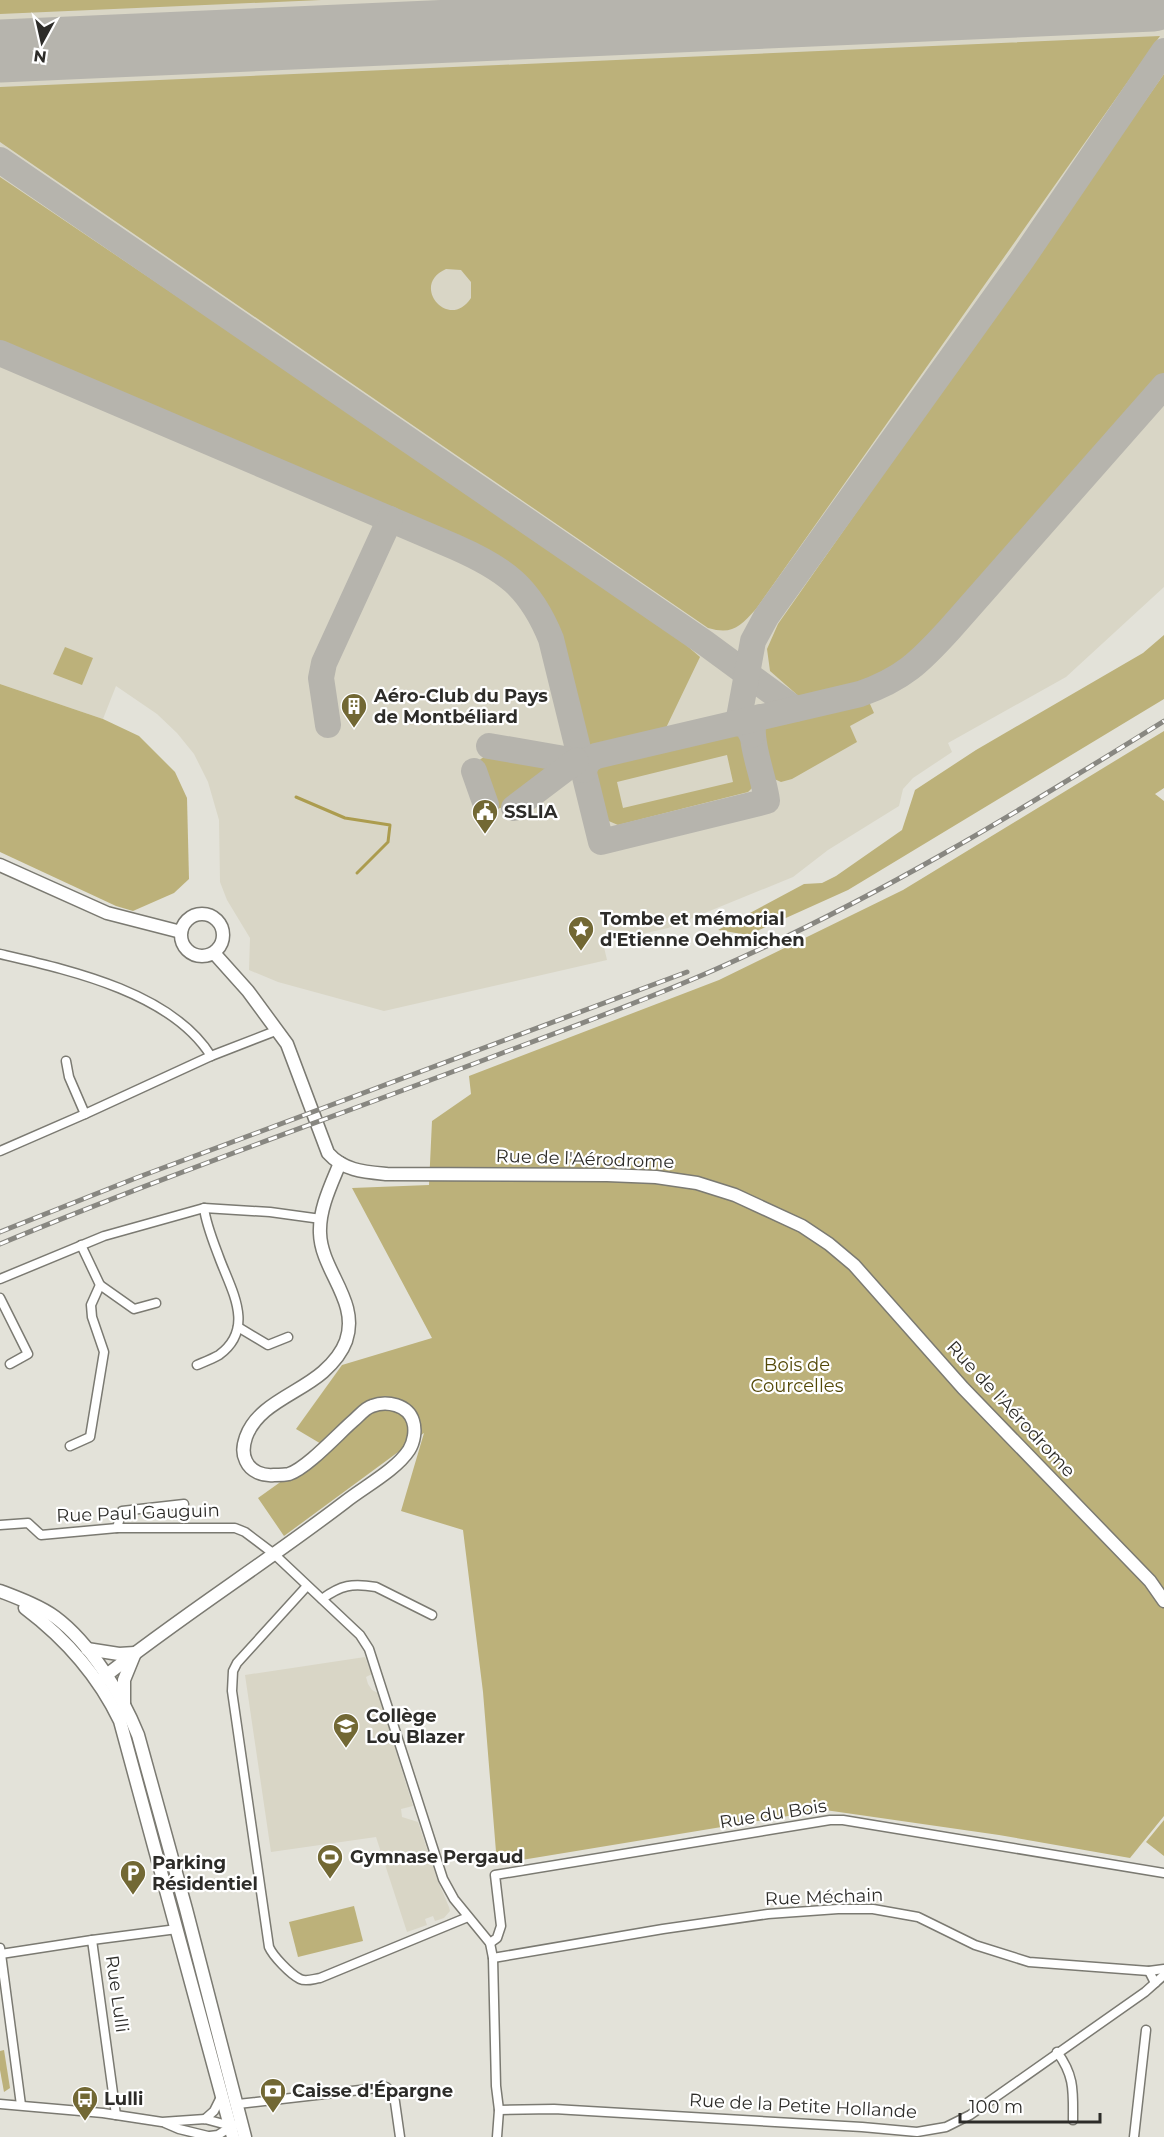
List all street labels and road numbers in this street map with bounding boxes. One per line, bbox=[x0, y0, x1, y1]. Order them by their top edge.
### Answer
street label: Rue de l'Aérodrome bbox=[495, 1145, 675, 1173]
street label: Rue de l'Aérodrome bbox=[942, 1336, 1080, 1482]
street label: Rue Paul Gauguin bbox=[56, 1499, 220, 1527]
street label: Rue du Bois bbox=[718, 1795, 828, 1833]
street label: Rue Méchain bbox=[764, 1884, 884, 1910]
street label: Rue Lulli bbox=[101, 1954, 133, 2034]
street label: Rue de la Petite Hollande bbox=[688, 2089, 918, 2123]

